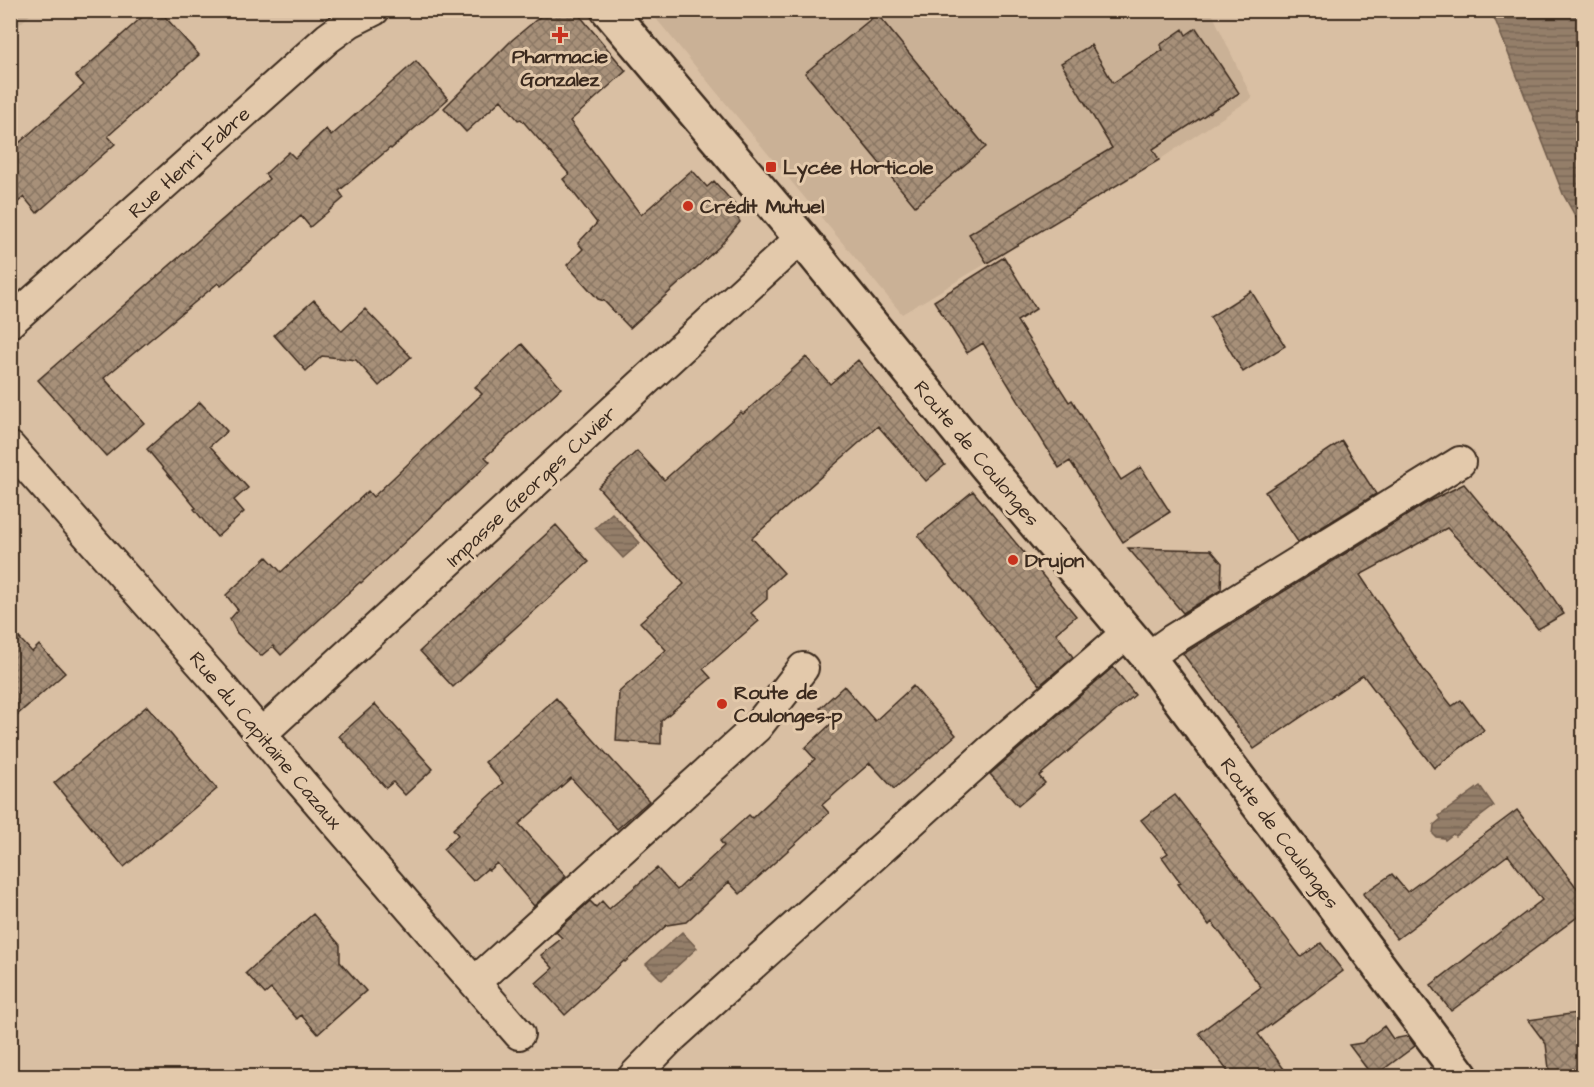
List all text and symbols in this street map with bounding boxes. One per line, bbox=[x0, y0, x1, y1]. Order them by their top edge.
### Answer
marker: Pharmacie Gonzalez bbox=[553, 28, 567, 42]
place label: Pharmacie Gonzalez bbox=[512, 43, 608, 94]
street label: Rue Henri Fabre bbox=[123, 100, 257, 225]
place label: Lycée Horticole bbox=[783, 154, 934, 183]
marker: Lycée Horticole bbox=[764, 160, 778, 174]
place label: Crédit Mutuel bbox=[700, 193, 824, 221]
marker: Crédit Mutuel bbox=[681, 199, 695, 213]
street label: Route de Coulonges bbox=[906, 375, 1046, 533]
street label: Impasse Georges Cuvier bbox=[440, 400, 624, 574]
place label: Drujon bbox=[1025, 547, 1084, 575]
marker: Drujon bbox=[1006, 553, 1020, 567]
street label: Rue du Capitaine Cazaux bbox=[182, 646, 348, 836]
place label: Route de Coulonges-p bbox=[734, 679, 843, 731]
marker: Route de Coulonges-p bbox=[715, 697, 729, 711]
street label: Route de Coulonges bbox=[1212, 752, 1345, 916]

